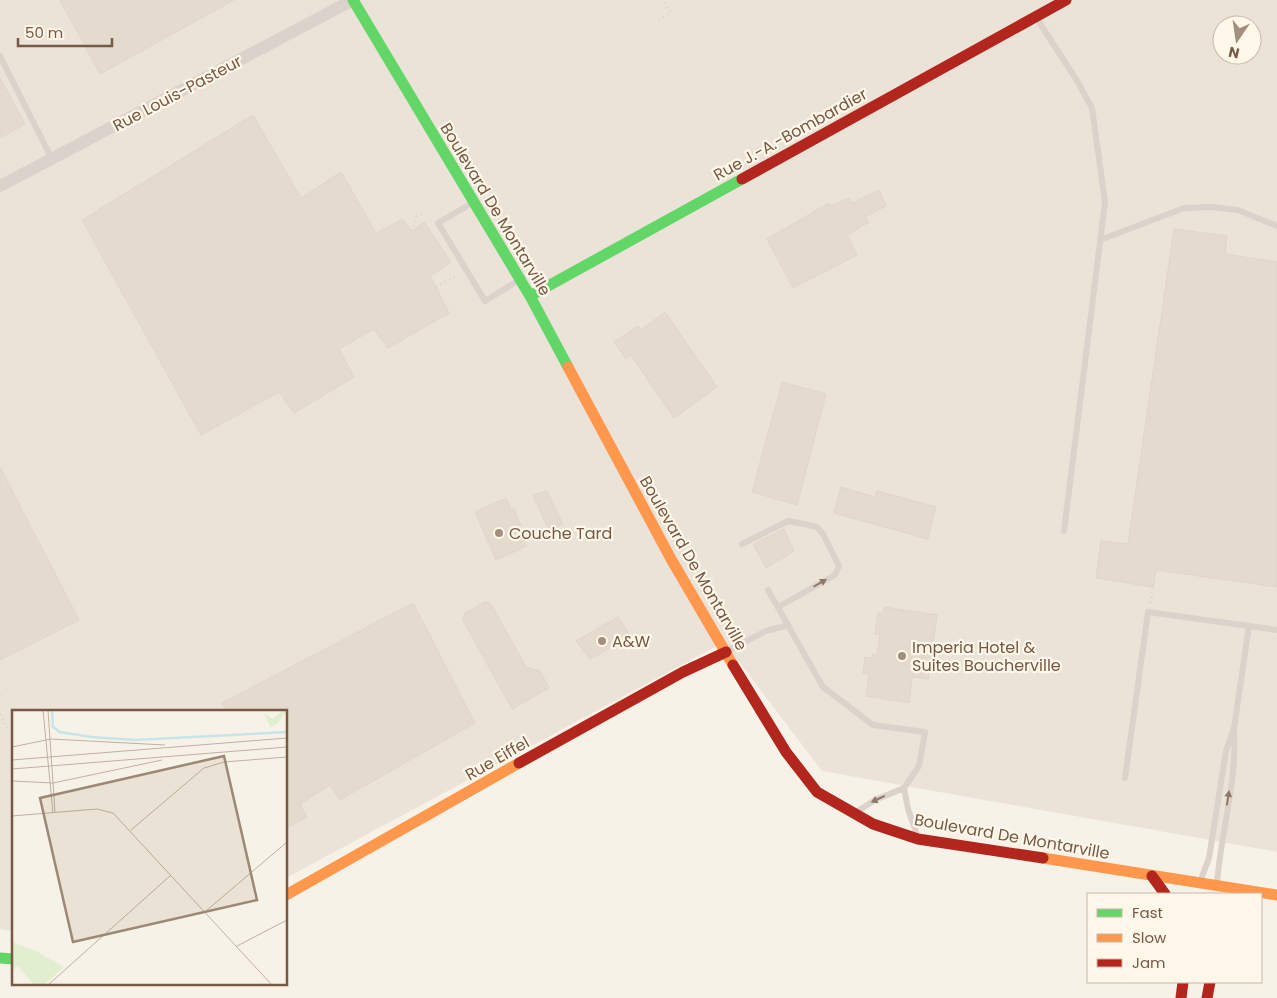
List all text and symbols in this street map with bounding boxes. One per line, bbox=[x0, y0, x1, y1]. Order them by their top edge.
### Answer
scale bar bbox=[18, 15, 111, 47]
north arrow bbox=[1212, 15, 1262, 65]
text: 50 m bbox=[25, 22, 63, 43]
text: N bbox=[1227, 42, 1241, 64]
street label: Rue Louis-Pasteur bbox=[109, 50, 246, 137]
street label: Rue J.-A.-Bombardier bbox=[709, 83, 871, 186]
street label: Boulevard De Montarville bbox=[435, 118, 556, 300]
street label: Boulevard De Montarville bbox=[634, 472, 753, 655]
place label: Couche Tard bbox=[509, 522, 612, 545]
marker: Couche Tard bbox=[493, 527, 505, 539]
one-way arrow bbox=[814, 578, 827, 587]
place label: A&W bbox=[612, 630, 651, 653]
marker: A&W bbox=[596, 635, 608, 647]
place label: Imperia Hotel & Suites Boucherville bbox=[912, 636, 1061, 677]
marker: Imperia Hotel & Suites Boucherville bbox=[896, 650, 908, 662]
inset map bbox=[12, 710, 288, 986]
street label: Rue Eiffel bbox=[461, 731, 534, 786]
one-way arrow bbox=[1224, 790, 1232, 806]
one-way arrow bbox=[871, 796, 885, 804]
street label: Boulevard De Montarville bbox=[912, 808, 1112, 865]
legend bbox=[1087, 893, 1262, 983]
text: Fast bbox=[1132, 902, 1163, 923]
text: Slow bbox=[1132, 927, 1167, 948]
text: Jam bbox=[1132, 952, 1166, 973]

